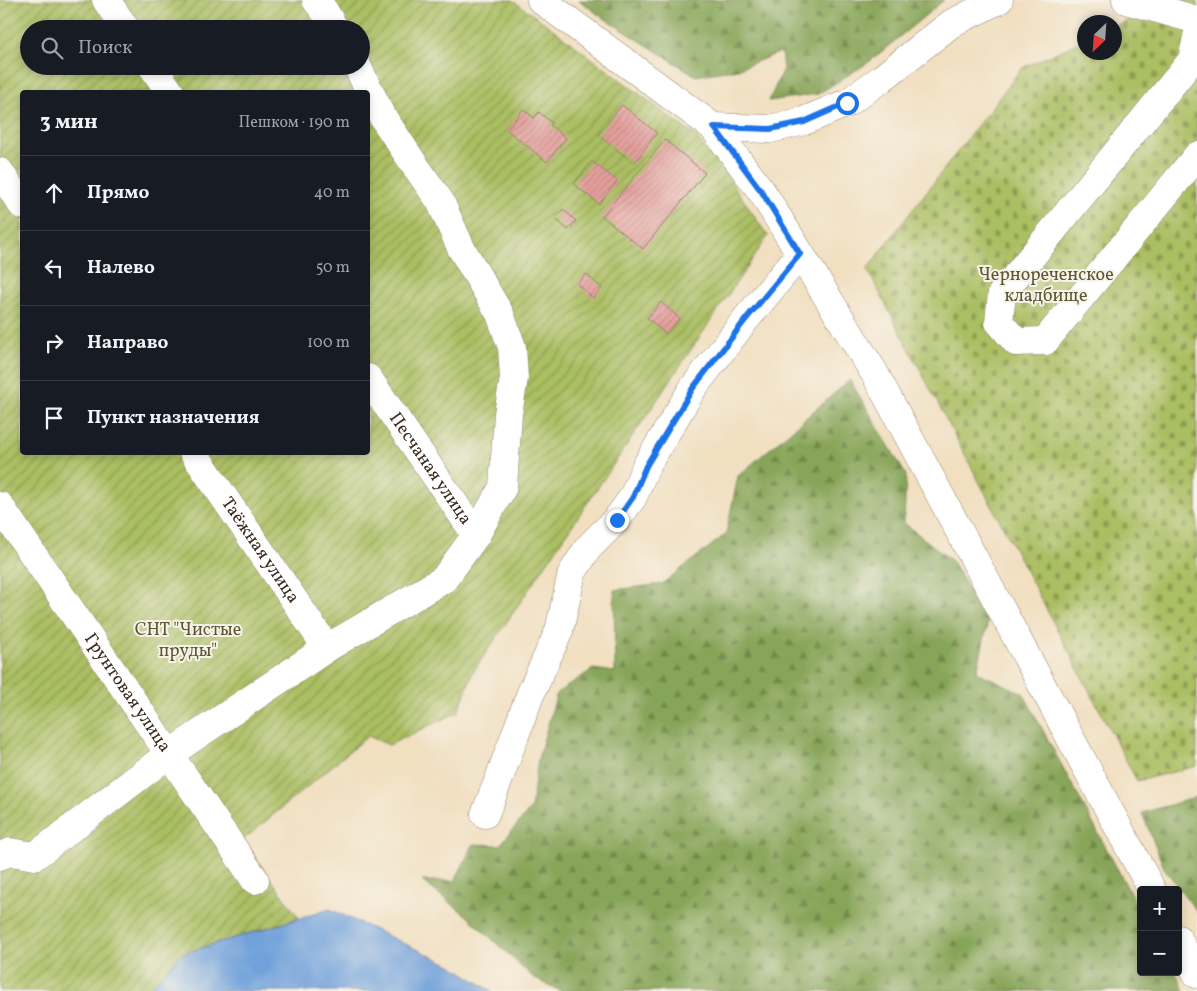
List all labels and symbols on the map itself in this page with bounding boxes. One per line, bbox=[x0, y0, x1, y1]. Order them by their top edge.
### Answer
north arrow bbox=[1077, 15, 1122, 60]
route start bbox=[836, 92, 859, 115]
park label: Чернореченское кладбище bbox=[978, 263, 1114, 309]
street label: Песчаная улица bbox=[383, 407, 478, 530]
street label: Таёжная улица bbox=[215, 492, 305, 608]
route end bbox=[606, 509, 629, 532]
park label: СНТ "Чистые пруды" bbox=[135, 618, 241, 664]
street label: Грунтовая улица bbox=[78, 628, 177, 757]

